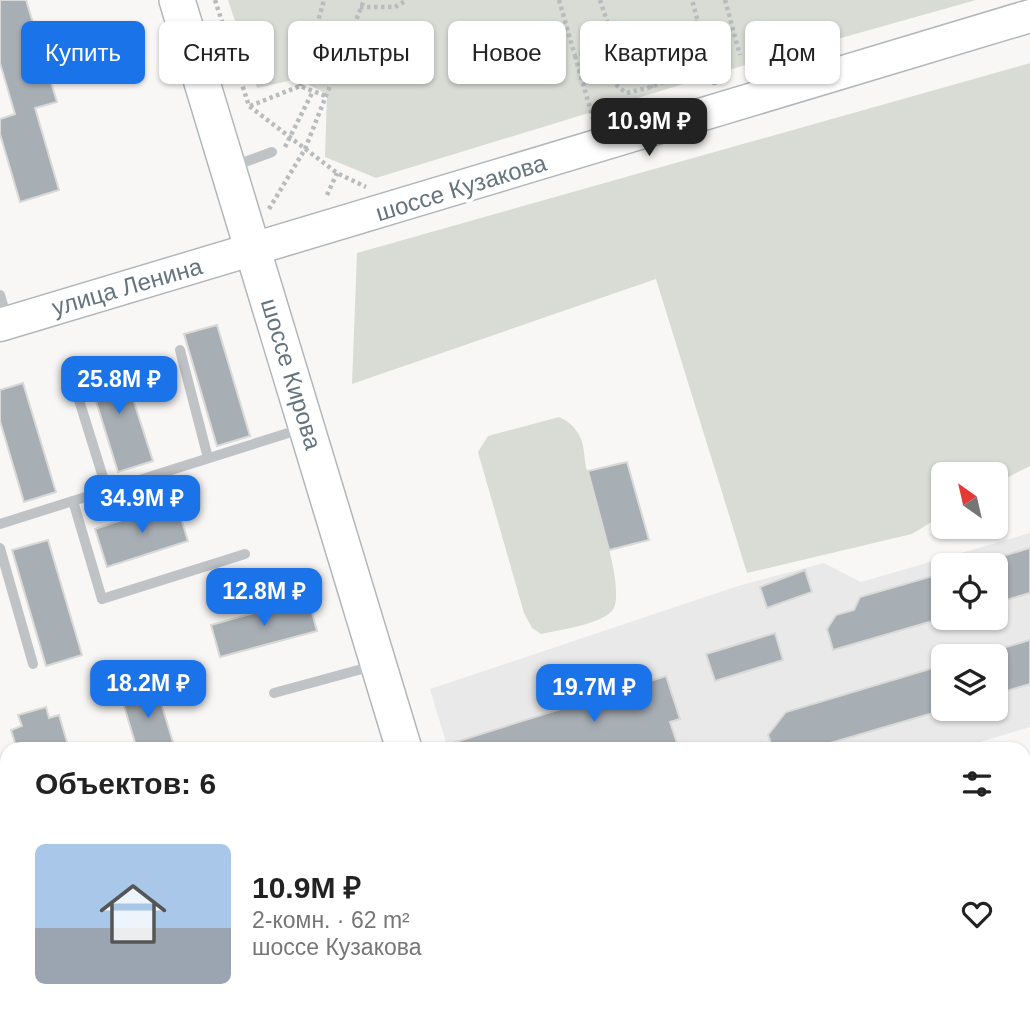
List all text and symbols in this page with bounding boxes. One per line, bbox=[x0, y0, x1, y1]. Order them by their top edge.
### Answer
chip: Купить bbox=[21, 21, 145, 84]
chip: Снять bbox=[159, 21, 274, 84]
chip: Фильтры bbox=[288, 21, 434, 84]
chip: Новое bbox=[448, 21, 566, 84]
chip: Квартира bbox=[580, 21, 731, 84]
chip: Дом bbox=[745, 21, 840, 84]
pin: 10.9M ₽ bbox=[584, 99, 714, 158]
text: 10.9M ₽ bbox=[607, 108, 691, 134]
street label: шоссе Кузакова bbox=[372, 149, 550, 226]
street label: улица Ленина bbox=[49, 252, 206, 321]
street label: шоссе Кирова bbox=[256, 295, 327, 453]
pin: 25.8M ₽ bbox=[54, 356, 184, 416]
text: 25.8M ₽ bbox=[77, 366, 161, 392]
north arrow bbox=[931, 462, 1008, 539]
map controls bbox=[931, 462, 1008, 721]
pin: 34.9M ₽ bbox=[77, 476, 207, 535]
text: 34.9M ₽ bbox=[100, 485, 184, 511]
button: locate bbox=[931, 553, 1008, 630]
pin: 12.8M ₽ bbox=[199, 568, 329, 628]
text: 12.8M ₽ bbox=[222, 578, 306, 604]
button: layers bbox=[931, 644, 1008, 721]
pin: 18.2M ₽ bbox=[83, 660, 213, 720]
pin: 19.7M ₽ bbox=[529, 664, 659, 724]
text: 18.2M ₽ bbox=[106, 670, 190, 696]
text: 19.7M ₽ bbox=[552, 674, 636, 700]
icon: filters bbox=[958, 765, 996, 803]
text: Объектов: 6 bbox=[35, 767, 216, 800]
text: 10.9M ₽ bbox=[252, 871, 361, 904]
icon: home bbox=[91, 872, 175, 956]
icon: heart bbox=[958, 895, 996, 933]
text: 2-комн. · 62 m² bbox=[252, 907, 410, 933]
text: шоссе Кузакова bbox=[252, 934, 422, 960]

